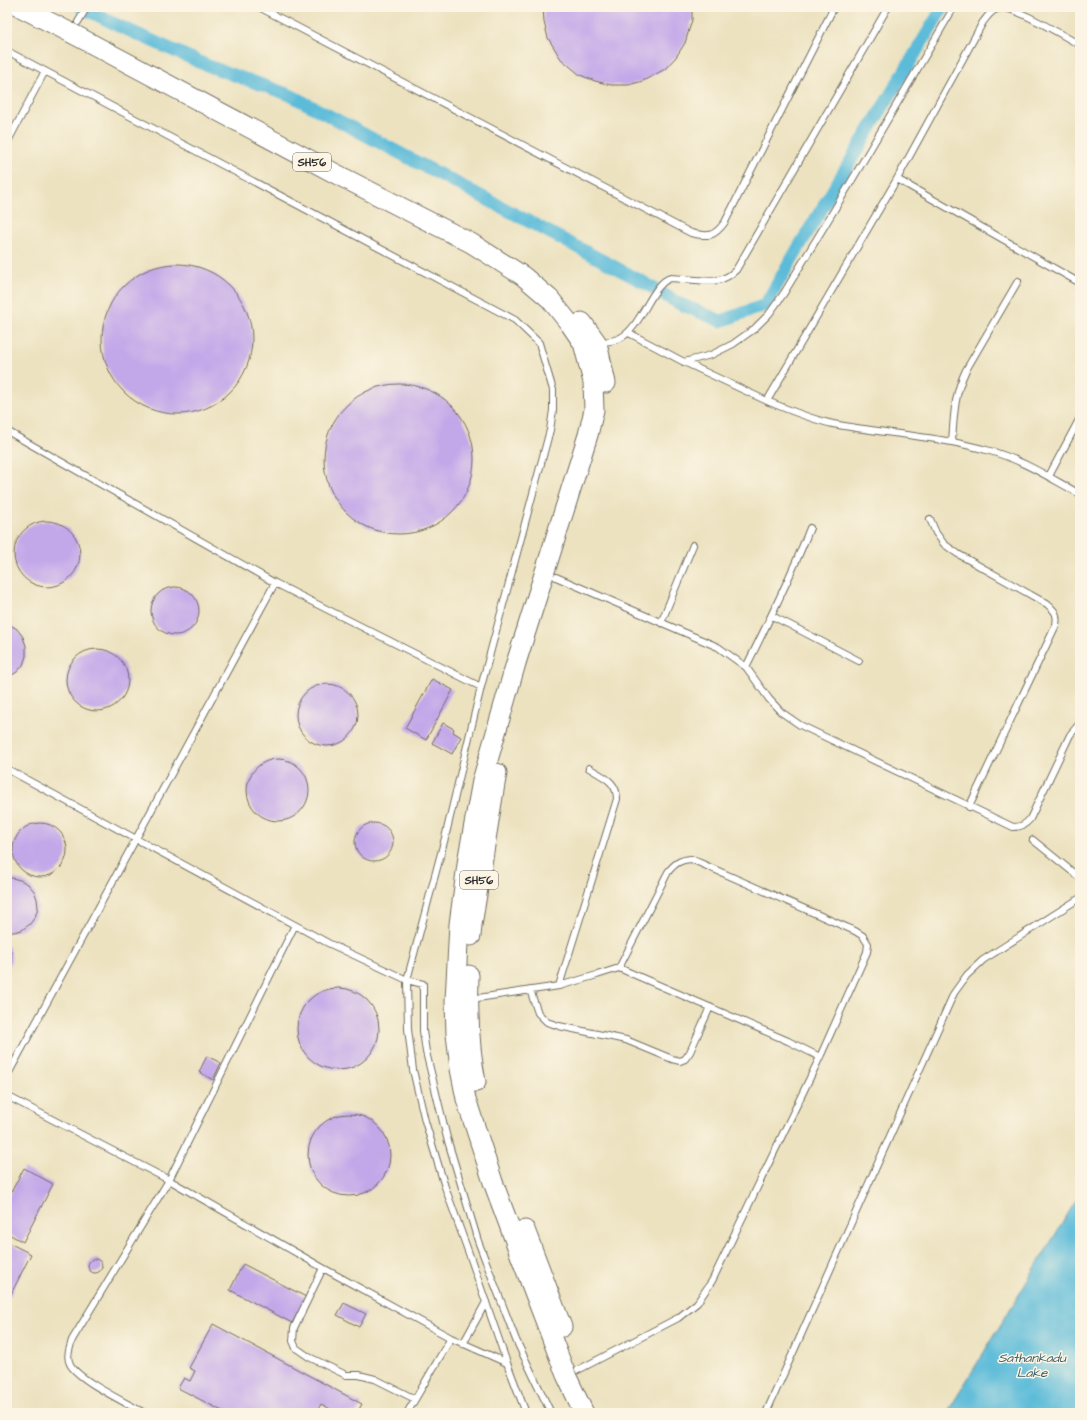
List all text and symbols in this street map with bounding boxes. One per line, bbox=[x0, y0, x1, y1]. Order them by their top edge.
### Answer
road number: SH56 bbox=[293, 153, 331, 171]
road number: SH56 bbox=[460, 871, 498, 889]
water label: Sathankadu Lake bbox=[998, 1349, 1067, 1382]

